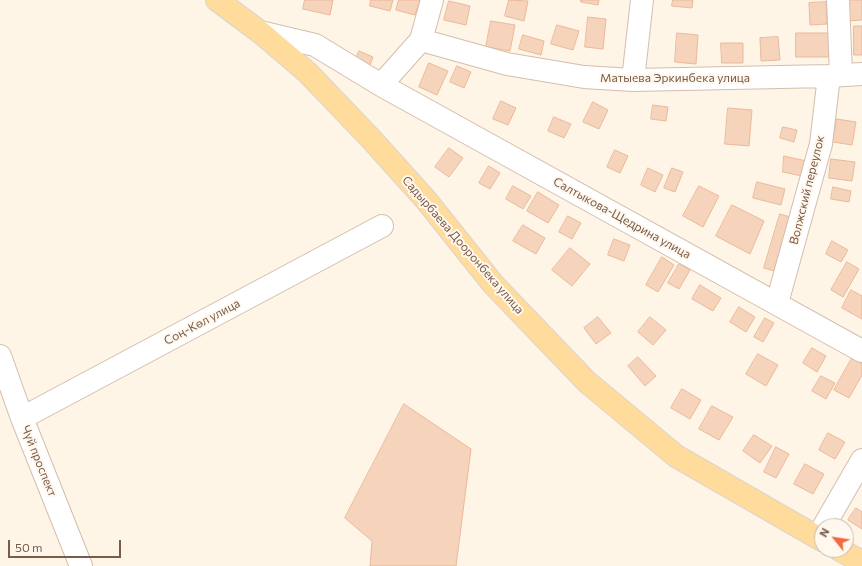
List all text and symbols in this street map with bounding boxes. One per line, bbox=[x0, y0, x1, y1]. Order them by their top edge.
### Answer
street label: Матыева Эркинбека улица bbox=[600, 71, 750, 85]
street label: Волжский переулок bbox=[786, 134, 828, 246]
street label: Садырбаева Дооронбека улица bbox=[399, 173, 527, 317]
street label: Салтыкова-Щедрина улица bbox=[551, 174, 693, 262]
street label: Соң-Көл улица bbox=[161, 296, 243, 348]
street label: Чүй проспект bbox=[18, 423, 60, 499]
north arrow bbox=[814, 518, 854, 558]
text: N bbox=[816, 525, 832, 539]
scale bar bbox=[10, 532, 123, 558]
text: 50 m bbox=[15, 540, 43, 554]

